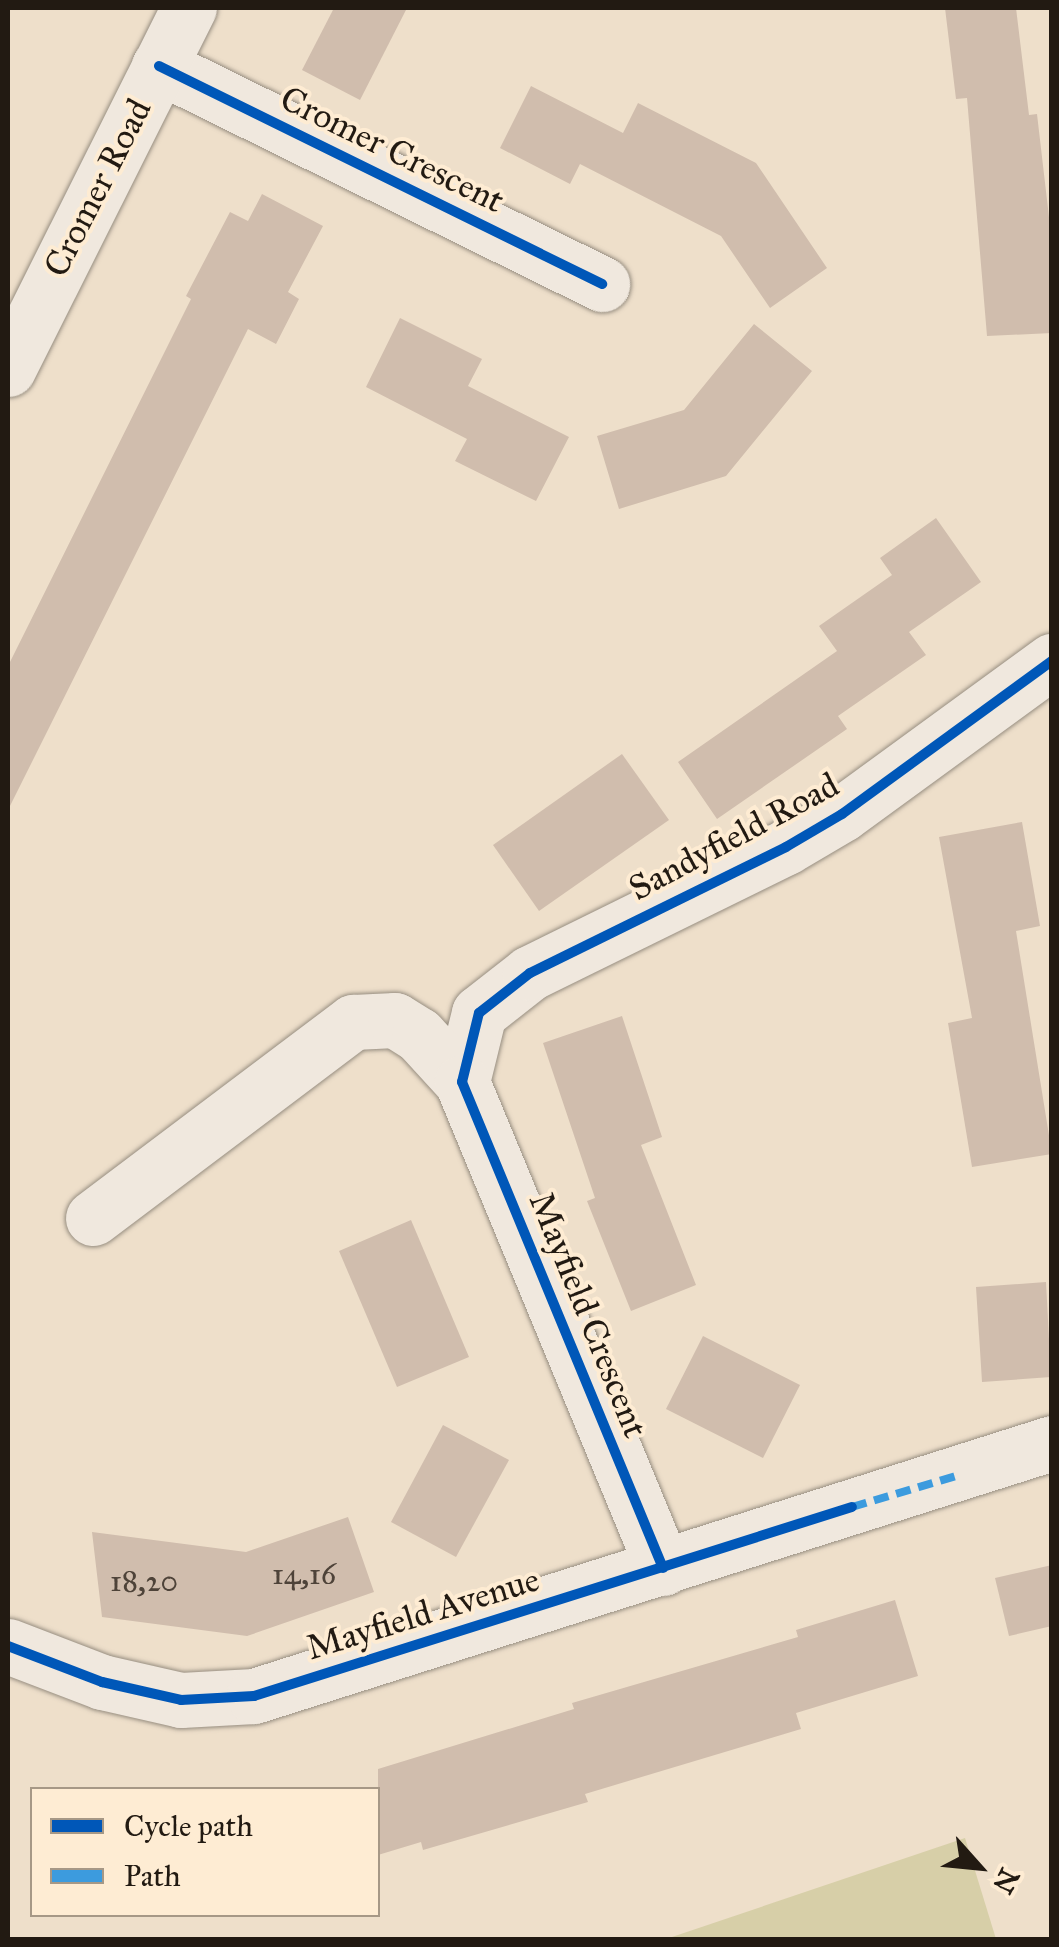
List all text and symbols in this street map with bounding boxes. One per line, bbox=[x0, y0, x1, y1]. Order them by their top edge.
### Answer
street label: Cromer Crescent bbox=[273, 78, 511, 222]
street label: Cromer Road bbox=[35, 92, 161, 284]
street label: Sandyfield Road bbox=[622, 764, 846, 910]
street label: Mayfield Crescent bbox=[520, 1186, 656, 1444]
house number: 14,16 bbox=[272, 1556, 336, 1592]
street label: Mayfield Avenue bbox=[302, 1559, 544, 1669]
house number: 18,20 bbox=[110, 1563, 178, 1599]
legend bbox=[30, 1787, 380, 1917]
text: Cycle path bbox=[124, 1808, 253, 1844]
north arrow bbox=[929, 1817, 1029, 1917]
text: Path bbox=[124, 1858, 181, 1894]
text: N bbox=[985, 1862, 1027, 1899]

